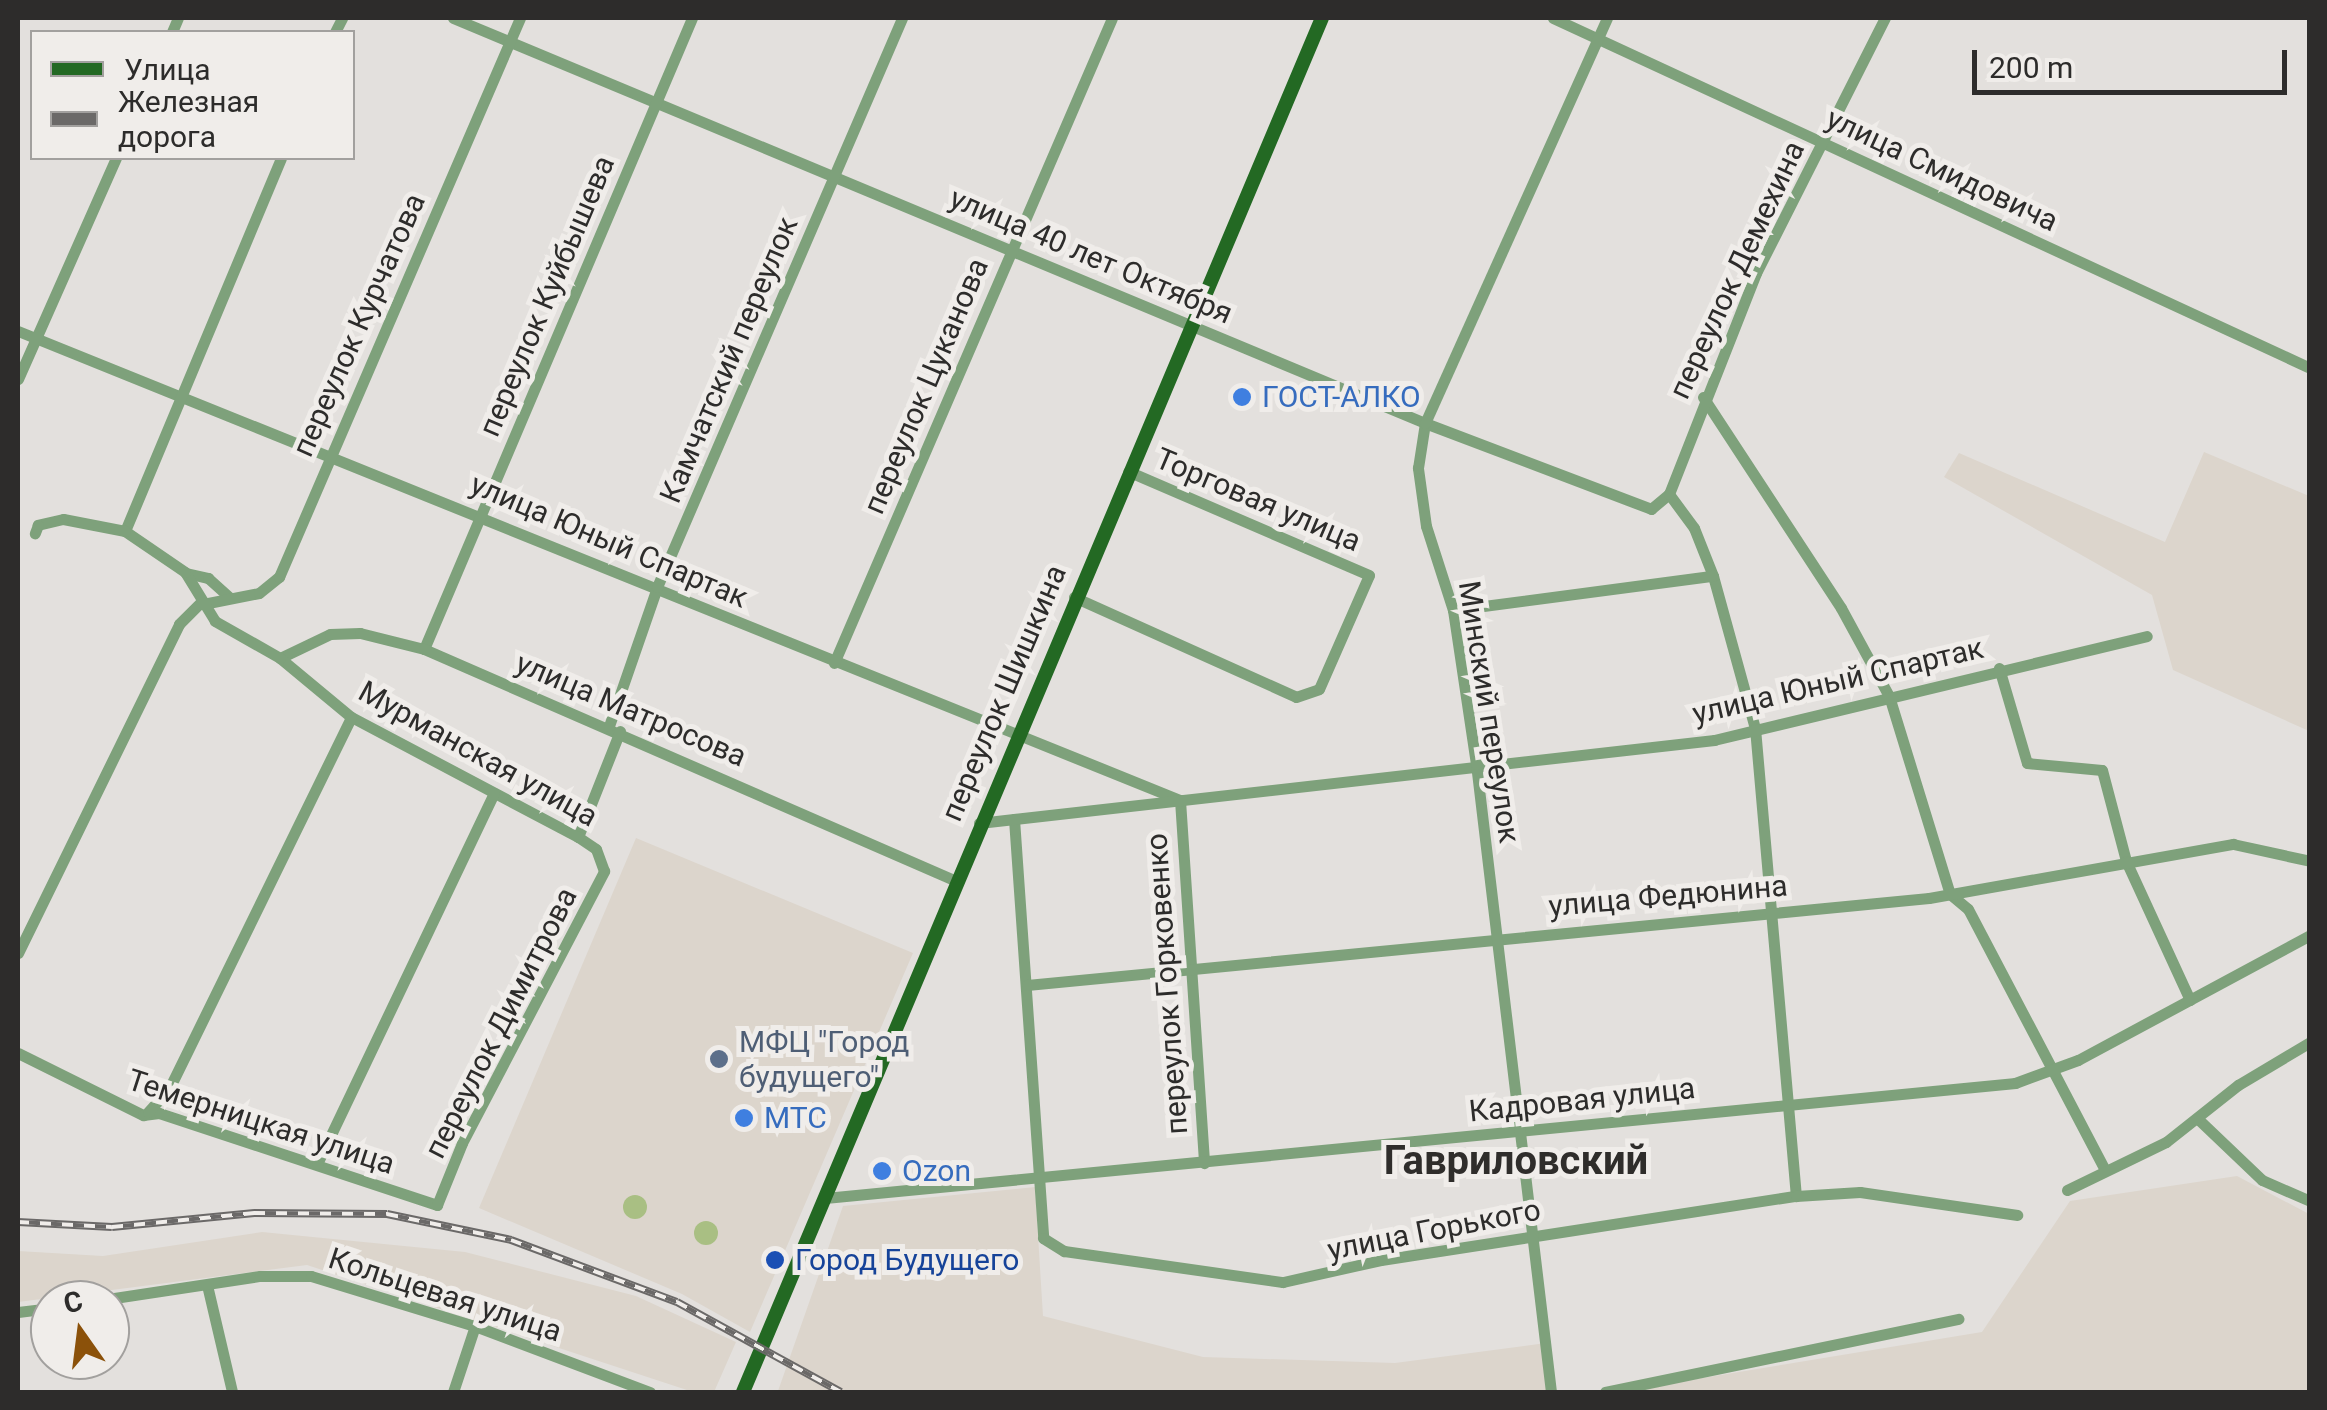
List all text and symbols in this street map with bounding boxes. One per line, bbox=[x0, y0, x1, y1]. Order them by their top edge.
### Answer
legend bbox=[30, 30, 355, 160]
scale bar bbox=[1977, 30, 2292, 92]
text: 200 m bbox=[1989, 50, 2073, 85]
text: Улица bbox=[124, 52, 211, 87]
text: Железная дорога bbox=[118, 84, 259, 154]
street label: улица Смидовича bbox=[1821, 101, 2063, 239]
street label: переулок Демехина bbox=[1662, 136, 1812, 404]
street label: переулок Куйбышева bbox=[472, 150, 622, 442]
street label: улица 40 лет Октября bbox=[944, 180, 1238, 332]
street label: переулок Курчатова bbox=[285, 188, 433, 462]
street label: Камчатский переулок bbox=[652, 211, 806, 509]
street label: переулок Цуканова bbox=[856, 253, 996, 519]
place label: ГОСТ-АЛКО bbox=[1262, 379, 1421, 415]
marker: ГОСТ-АЛКО bbox=[1231, 386, 1253, 408]
street label: Торговая улица bbox=[1150, 441, 1366, 559]
street label: улица Юный Спартак bbox=[465, 466, 753, 616]
street label: переулок Шишкина bbox=[934, 560, 1074, 826]
street label: Минский переулок bbox=[1451, 578, 1527, 846]
street label: улица Юный Спартак bbox=[1689, 630, 1987, 732]
street label: улица Матросова bbox=[510, 645, 752, 775]
street label: Мурманская улица bbox=[352, 673, 604, 835]
street label: переулок Горковенко bbox=[1139, 832, 1195, 1136]
street label: улица Федюнина bbox=[1547, 868, 1789, 924]
street label: переулок Димитрова bbox=[417, 882, 585, 1164]
place label: МФЦ "Город будущего" bbox=[739, 1024, 909, 1094]
marker: МФЦ "Город будущего" bbox=[708, 1048, 730, 1070]
street label: Темерницкая улица bbox=[123, 1062, 399, 1182]
street label: Кадровая улица bbox=[1467, 1070, 1697, 1130]
place label: МТС bbox=[764, 1100, 827, 1136]
marker: МТС bbox=[733, 1107, 755, 1129]
district label: Гавриловский bbox=[1384, 1137, 1648, 1185]
place label: Ozon bbox=[902, 1153, 971, 1189]
marker: Ozon bbox=[871, 1160, 893, 1182]
street label: улица Горького bbox=[1324, 1192, 1544, 1268]
street label: Кольцевая улица bbox=[324, 1240, 566, 1350]
place label: Город Будущего bbox=[795, 1242, 1019, 1278]
marker: Город Будущего bbox=[764, 1249, 786, 1271]
north arrow bbox=[30, 1280, 130, 1380]
text: С bbox=[60, 1284, 86, 1321]

